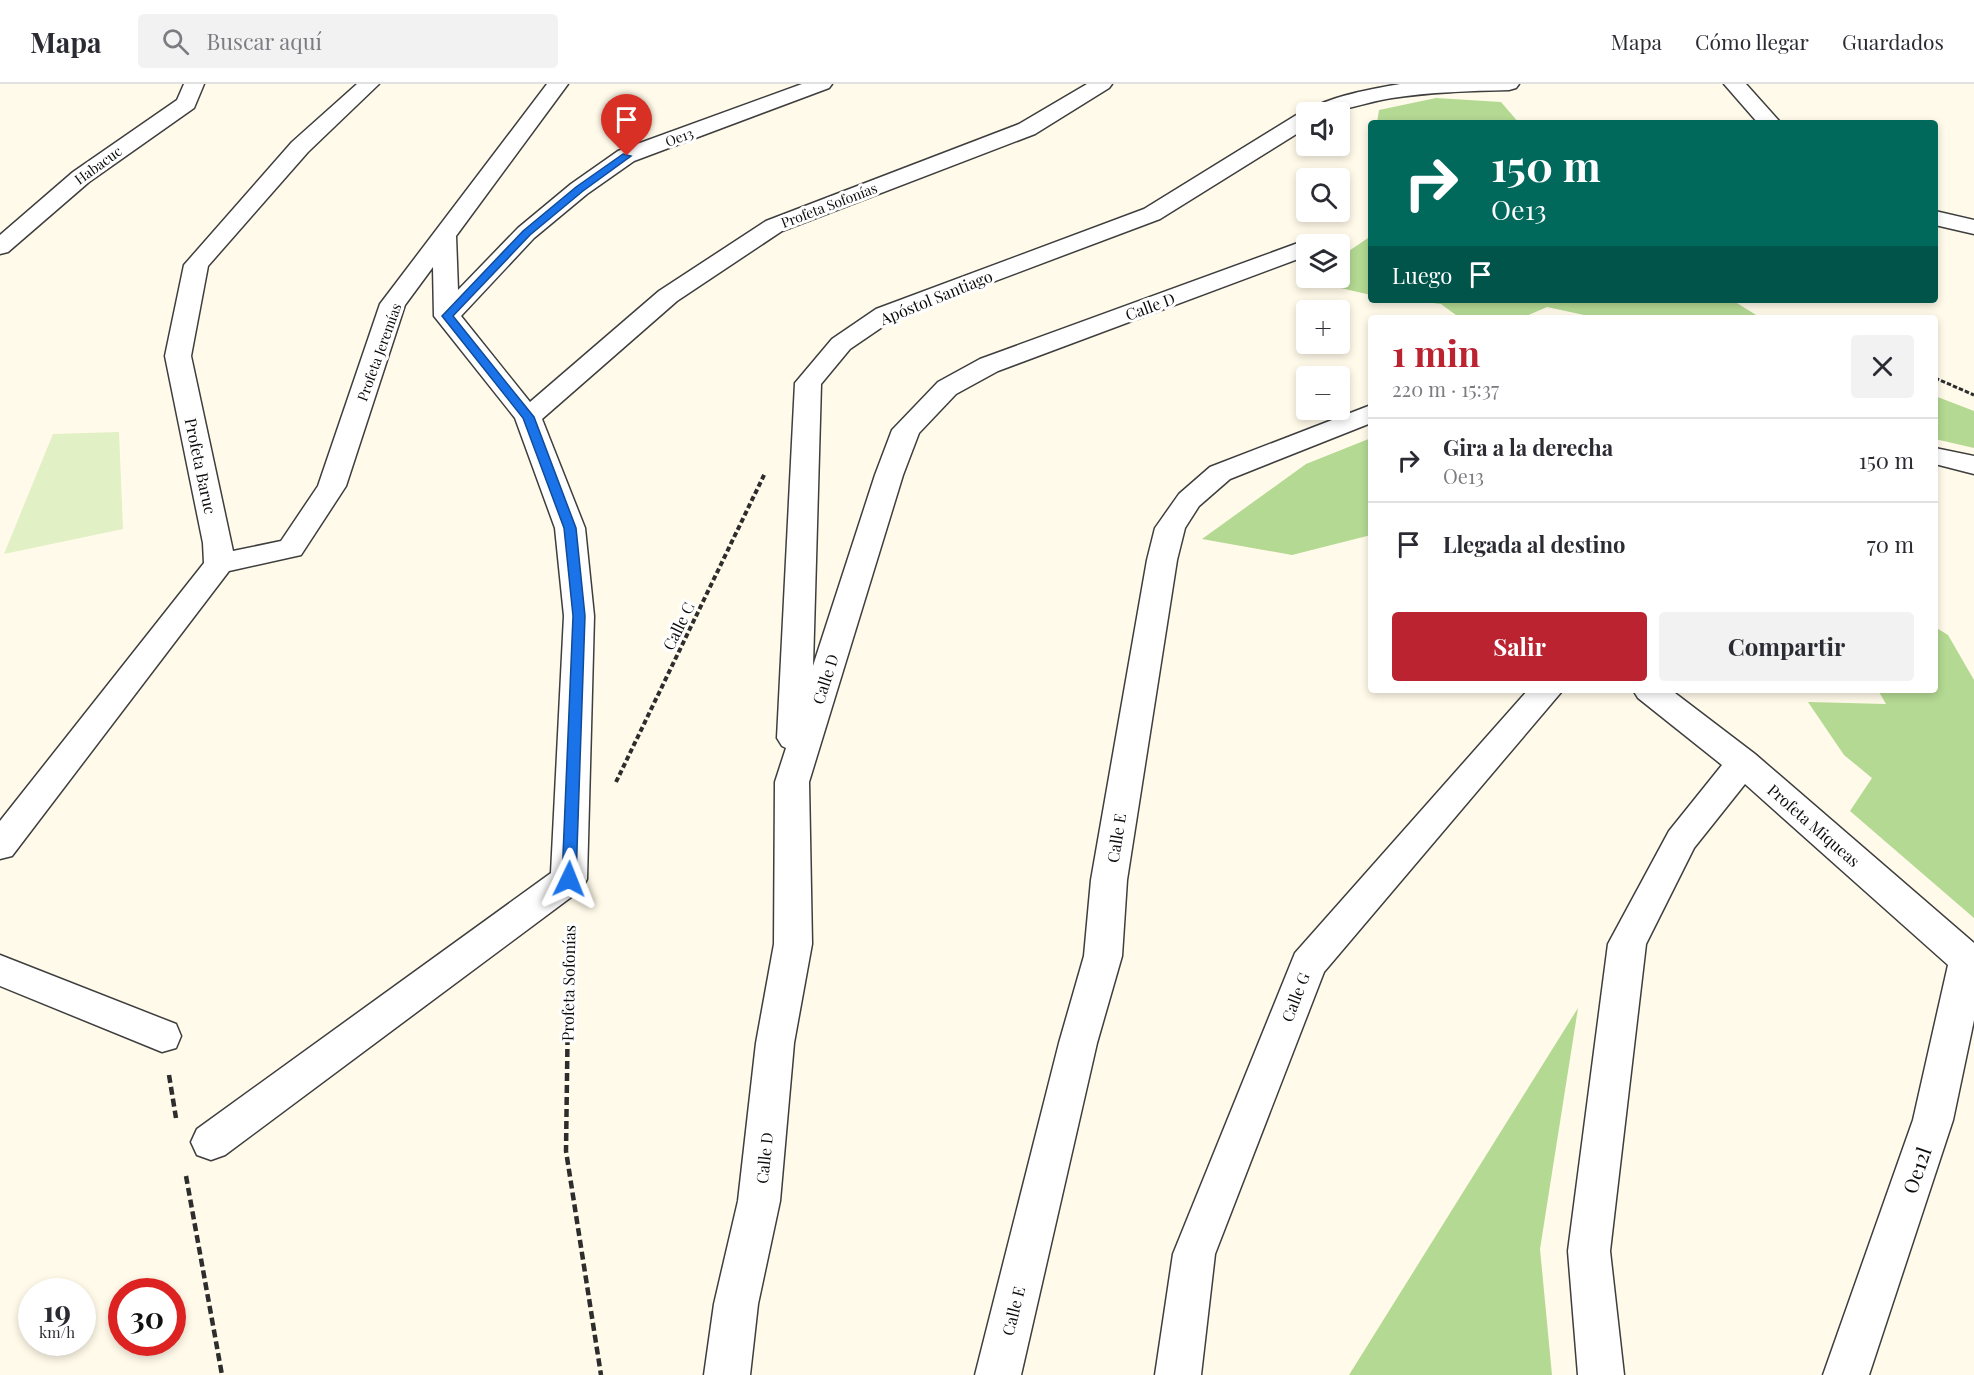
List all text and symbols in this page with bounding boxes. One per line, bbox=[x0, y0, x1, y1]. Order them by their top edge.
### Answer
search box bbox=[138, 14, 558, 68]
text: Mapa bbox=[30, 23, 102, 60]
icon: search bbox=[159, 25, 192, 58]
text: Buscar aquí bbox=[207, 26, 322, 56]
text: Mapa bbox=[1611, 27, 1662, 55]
text: Cómo llegar bbox=[1695, 27, 1809, 55]
text: Guardados bbox=[1842, 27, 1944, 55]
pin bbox=[601, 94, 652, 156]
map controls bbox=[1296, 102, 1350, 420]
button: sound bbox=[1296, 102, 1350, 156]
icon: arrive bbox=[610, 103, 643, 136]
street label: Oe13 bbox=[662, 123, 696, 151]
text: 150 m bbox=[1491, 137, 1601, 193]
street label: Habacuc bbox=[71, 141, 126, 189]
icon: right bbox=[1392, 144, 1470, 222]
button: search bbox=[1296, 168, 1350, 222]
street label: Profeta Sofonías bbox=[778, 178, 880, 232]
text: Oe13 bbox=[1491, 191, 1546, 227]
button: layers bbox=[1296, 234, 1350, 288]
icon: arrive bbox=[1464, 258, 1497, 291]
text: Luego bbox=[1392, 260, 1452, 290]
street label: Apóstol Santiago bbox=[876, 265, 996, 330]
street label: Calle D bbox=[1122, 287, 1178, 325]
street label: Profeta Jeremías bbox=[353, 300, 405, 404]
button: + bbox=[1296, 300, 1350, 354]
text: 1 min bbox=[1392, 328, 1480, 376]
button: close bbox=[1851, 335, 1914, 398]
button: − bbox=[1296, 366, 1350, 420]
text: 220 m · 15:37 bbox=[1392, 375, 1499, 402]
street label: Profeta Baruc bbox=[181, 416, 221, 516]
text: Gira a la derecha bbox=[1443, 432, 1613, 462]
icon: right bbox=[1392, 444, 1425, 477]
text: 150 m bbox=[1859, 445, 1914, 475]
text: Oe13 bbox=[1443, 462, 1484, 489]
icon: arrive bbox=[1392, 528, 1425, 561]
text: Llegada al destino bbox=[1443, 529, 1625, 559]
text: 70 m bbox=[1867, 529, 1914, 559]
street label: Calle C bbox=[657, 598, 699, 654]
button: Salir bbox=[1392, 612, 1647, 681]
button: Compartir bbox=[1659, 612, 1914, 681]
street label: Calle D bbox=[807, 651, 843, 707]
street label: Profeta Miqueas bbox=[1763, 779, 1865, 871]
street label: Calle E bbox=[1102, 812, 1130, 864]
position arrow bbox=[537, 847, 601, 911]
street label: Profeta Sofonías bbox=[556, 925, 580, 1041]
street label: Calle G bbox=[1276, 969, 1314, 1025]
street label: Calle D bbox=[751, 1131, 777, 1185]
street label: Oe12l bbox=[1895, 1143, 1937, 1197]
speed limit sign: 30 bbox=[108, 1278, 186, 1356]
street label: Calle E bbox=[997, 1284, 1029, 1338]
text: 19 bbox=[43, 1290, 71, 1330]
text: km/h bbox=[39, 1322, 75, 1342]

